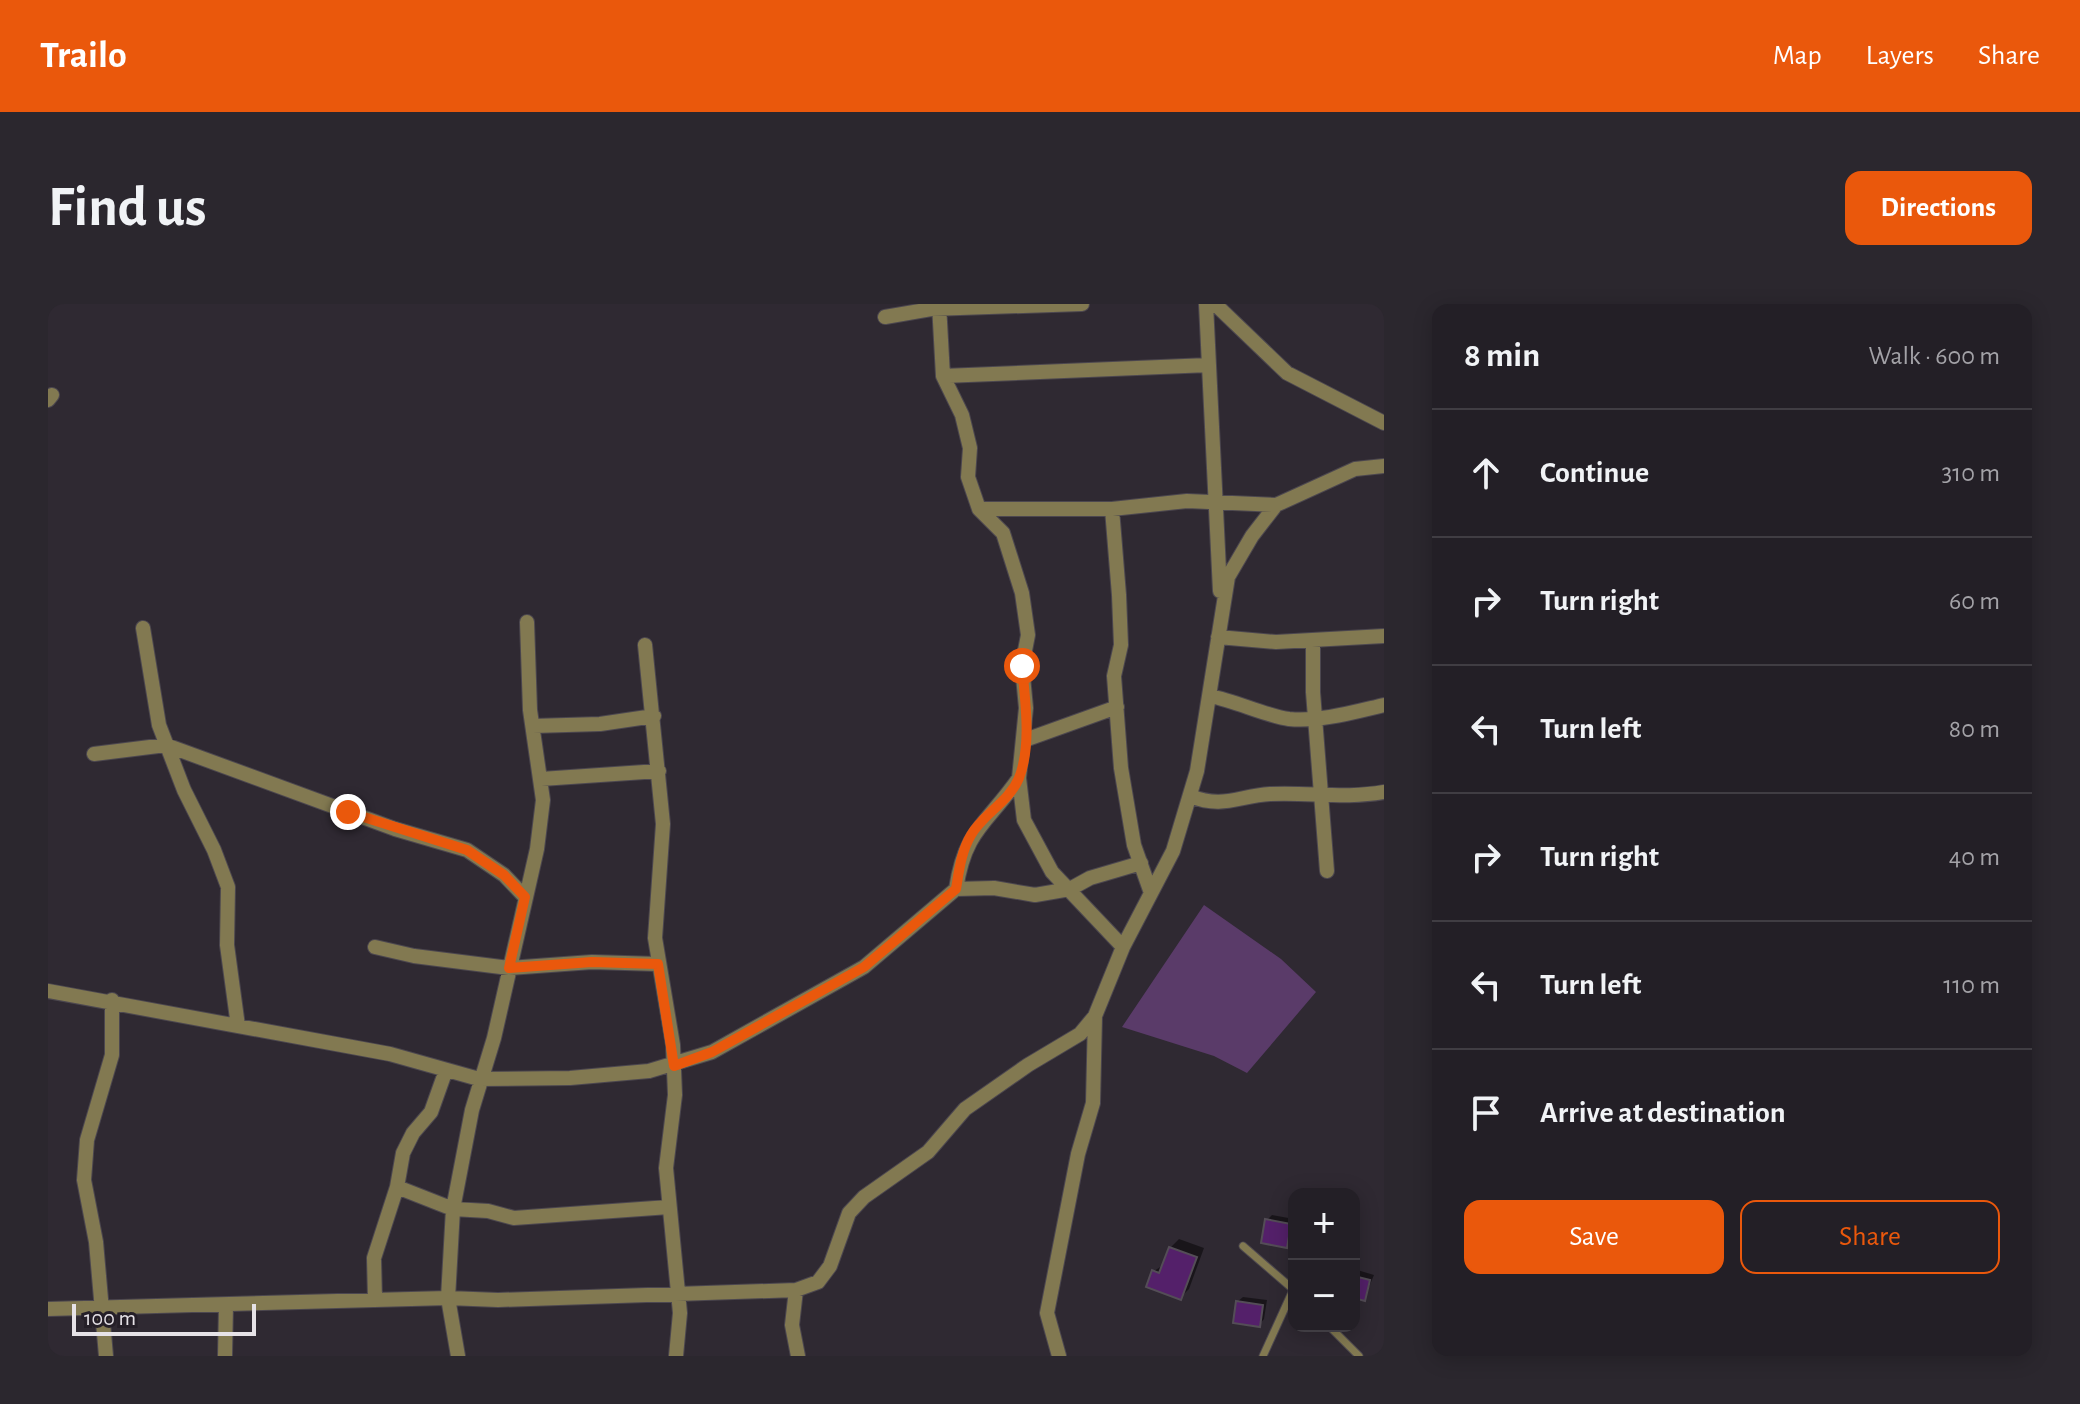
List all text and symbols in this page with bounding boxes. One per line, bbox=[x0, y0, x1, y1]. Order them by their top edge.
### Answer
text: Trailo bbox=[40, 37, 127, 75]
text: Map bbox=[1773, 42, 1822, 70]
text: Layers bbox=[1866, 42, 1934, 70]
text: Share bbox=[1978, 42, 2040, 70]
button: Directions bbox=[1845, 171, 2032, 245]
text: Find us bbox=[48, 180, 206, 236]
text: 8 min bbox=[1464, 339, 1540, 373]
text: Walk · 600 m bbox=[1869, 343, 2000, 369]
icon: ahead bbox=[1464, 451, 1508, 495]
text: Continue bbox=[1540, 458, 1649, 488]
text: 310 m bbox=[1942, 460, 2000, 486]
icon: right bbox=[1464, 579, 1508, 623]
text: Turn right bbox=[1540, 586, 1659, 616]
text: 60 m bbox=[1949, 588, 2000, 614]
route start bbox=[1004, 648, 1040, 684]
icon: left bbox=[1464, 707, 1508, 751]
text: Turn left bbox=[1540, 714, 1641, 744]
text: 80 m bbox=[1949, 716, 2000, 742]
route end bbox=[330, 794, 366, 830]
icon: right bbox=[1464, 835, 1508, 879]
text: Turn right bbox=[1540, 842, 1659, 872]
text: 40 m bbox=[1949, 844, 2000, 870]
icon: left bbox=[1464, 963, 1508, 1007]
text: Turn left bbox=[1540, 970, 1641, 1000]
text: 110 m bbox=[1943, 972, 2000, 998]
icon: arrive bbox=[1464, 1091, 1508, 1135]
text: Arrive at destination bbox=[1540, 1098, 1786, 1128]
map controls bbox=[1288, 1188, 1360, 1332]
button: + bbox=[1288, 1188, 1360, 1260]
button: Save bbox=[1464, 1200, 1724, 1274]
button: Share bbox=[1740, 1200, 2000, 1274]
button: − bbox=[1288, 1260, 1360, 1332]
scale bar bbox=[72, 1300, 256, 1336]
text: 100 m bbox=[84, 1307, 136, 1329]

